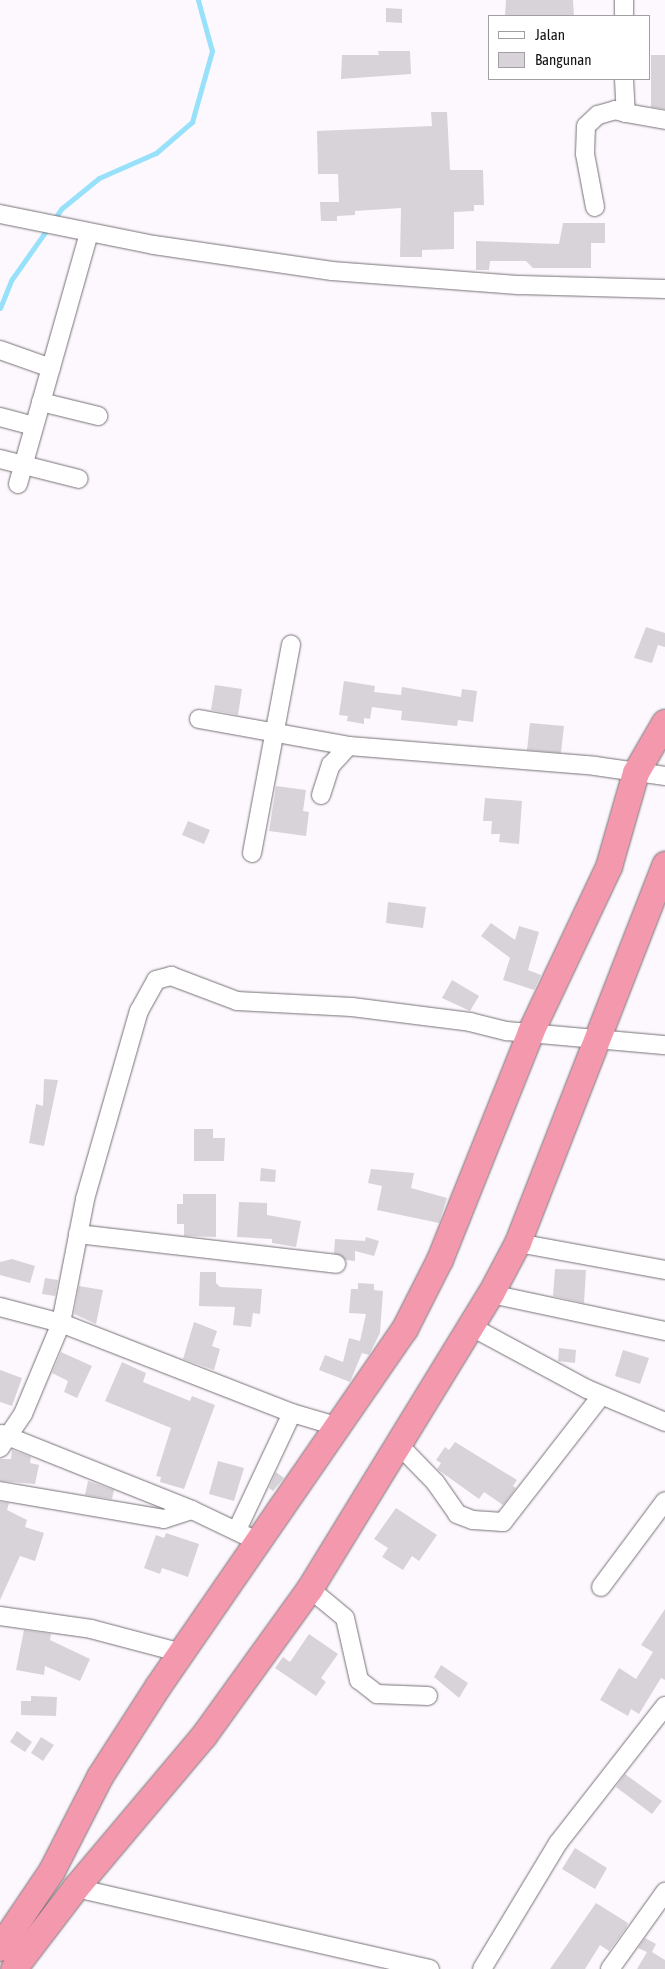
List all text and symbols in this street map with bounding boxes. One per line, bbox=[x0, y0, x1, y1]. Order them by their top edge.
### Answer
legend bbox=[488, 15, 650, 80]
text: Jalan bbox=[535, 26, 565, 43]
text: Bangunan bbox=[535, 51, 592, 68]

